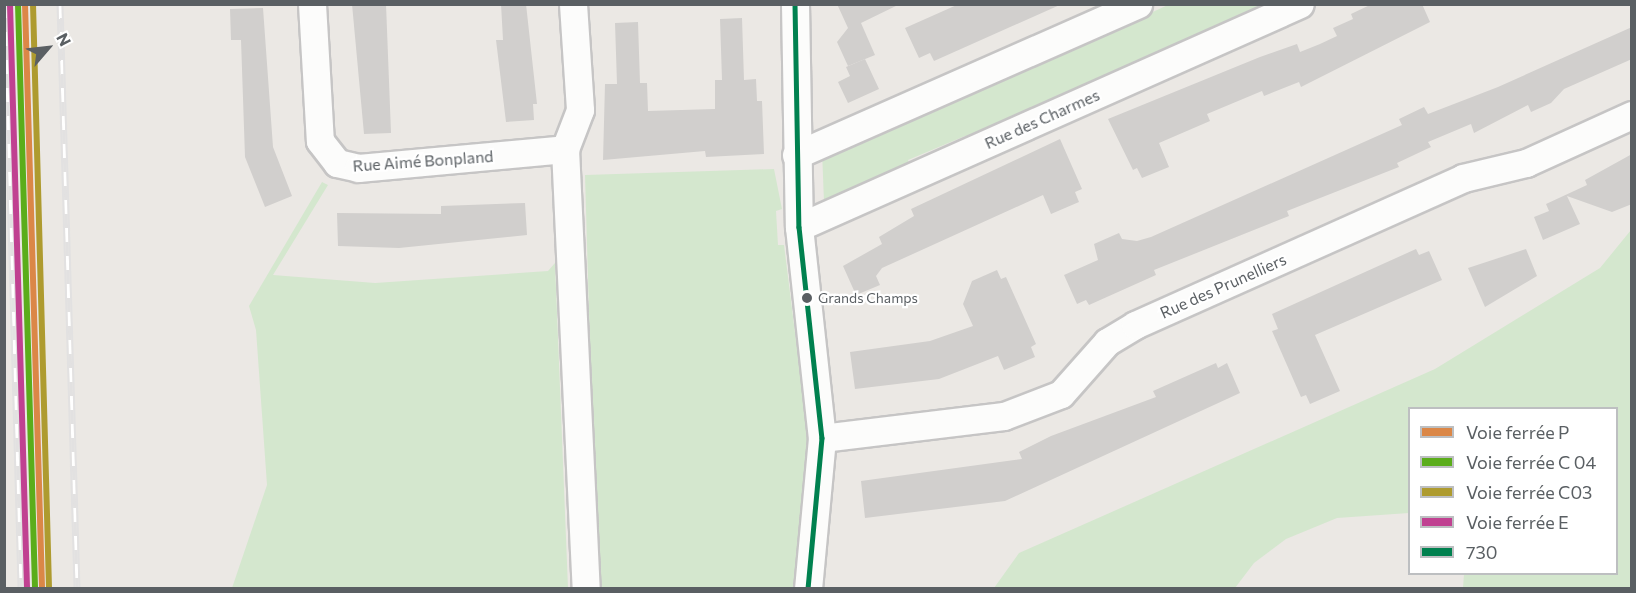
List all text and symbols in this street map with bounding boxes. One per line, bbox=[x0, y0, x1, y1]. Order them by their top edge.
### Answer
north arrow bbox=[18, 18, 78, 78]
text: N bbox=[53, 30, 76, 49]
street label: Rue des Charmes bbox=[982, 85, 1102, 153]
street label: Rue Aimé Bonpland bbox=[352, 147, 494, 175]
street label: Rue des Prunelliers bbox=[1157, 250, 1289, 322]
place label: Grands Champs bbox=[818, 290, 918, 306]
marker: Grands Champs bbox=[801, 292, 813, 304]
legend bbox=[1408, 407, 1618, 575]
text: Voie ferrée P bbox=[1466, 421, 1569, 443]
text: Voie ferrée C 04 bbox=[1466, 451, 1596, 473]
text: Voie ferrée C03 bbox=[1466, 481, 1592, 503]
text: Voie ferrée E bbox=[1466, 511, 1569, 533]
text: 730 bbox=[1466, 541, 1498, 563]

